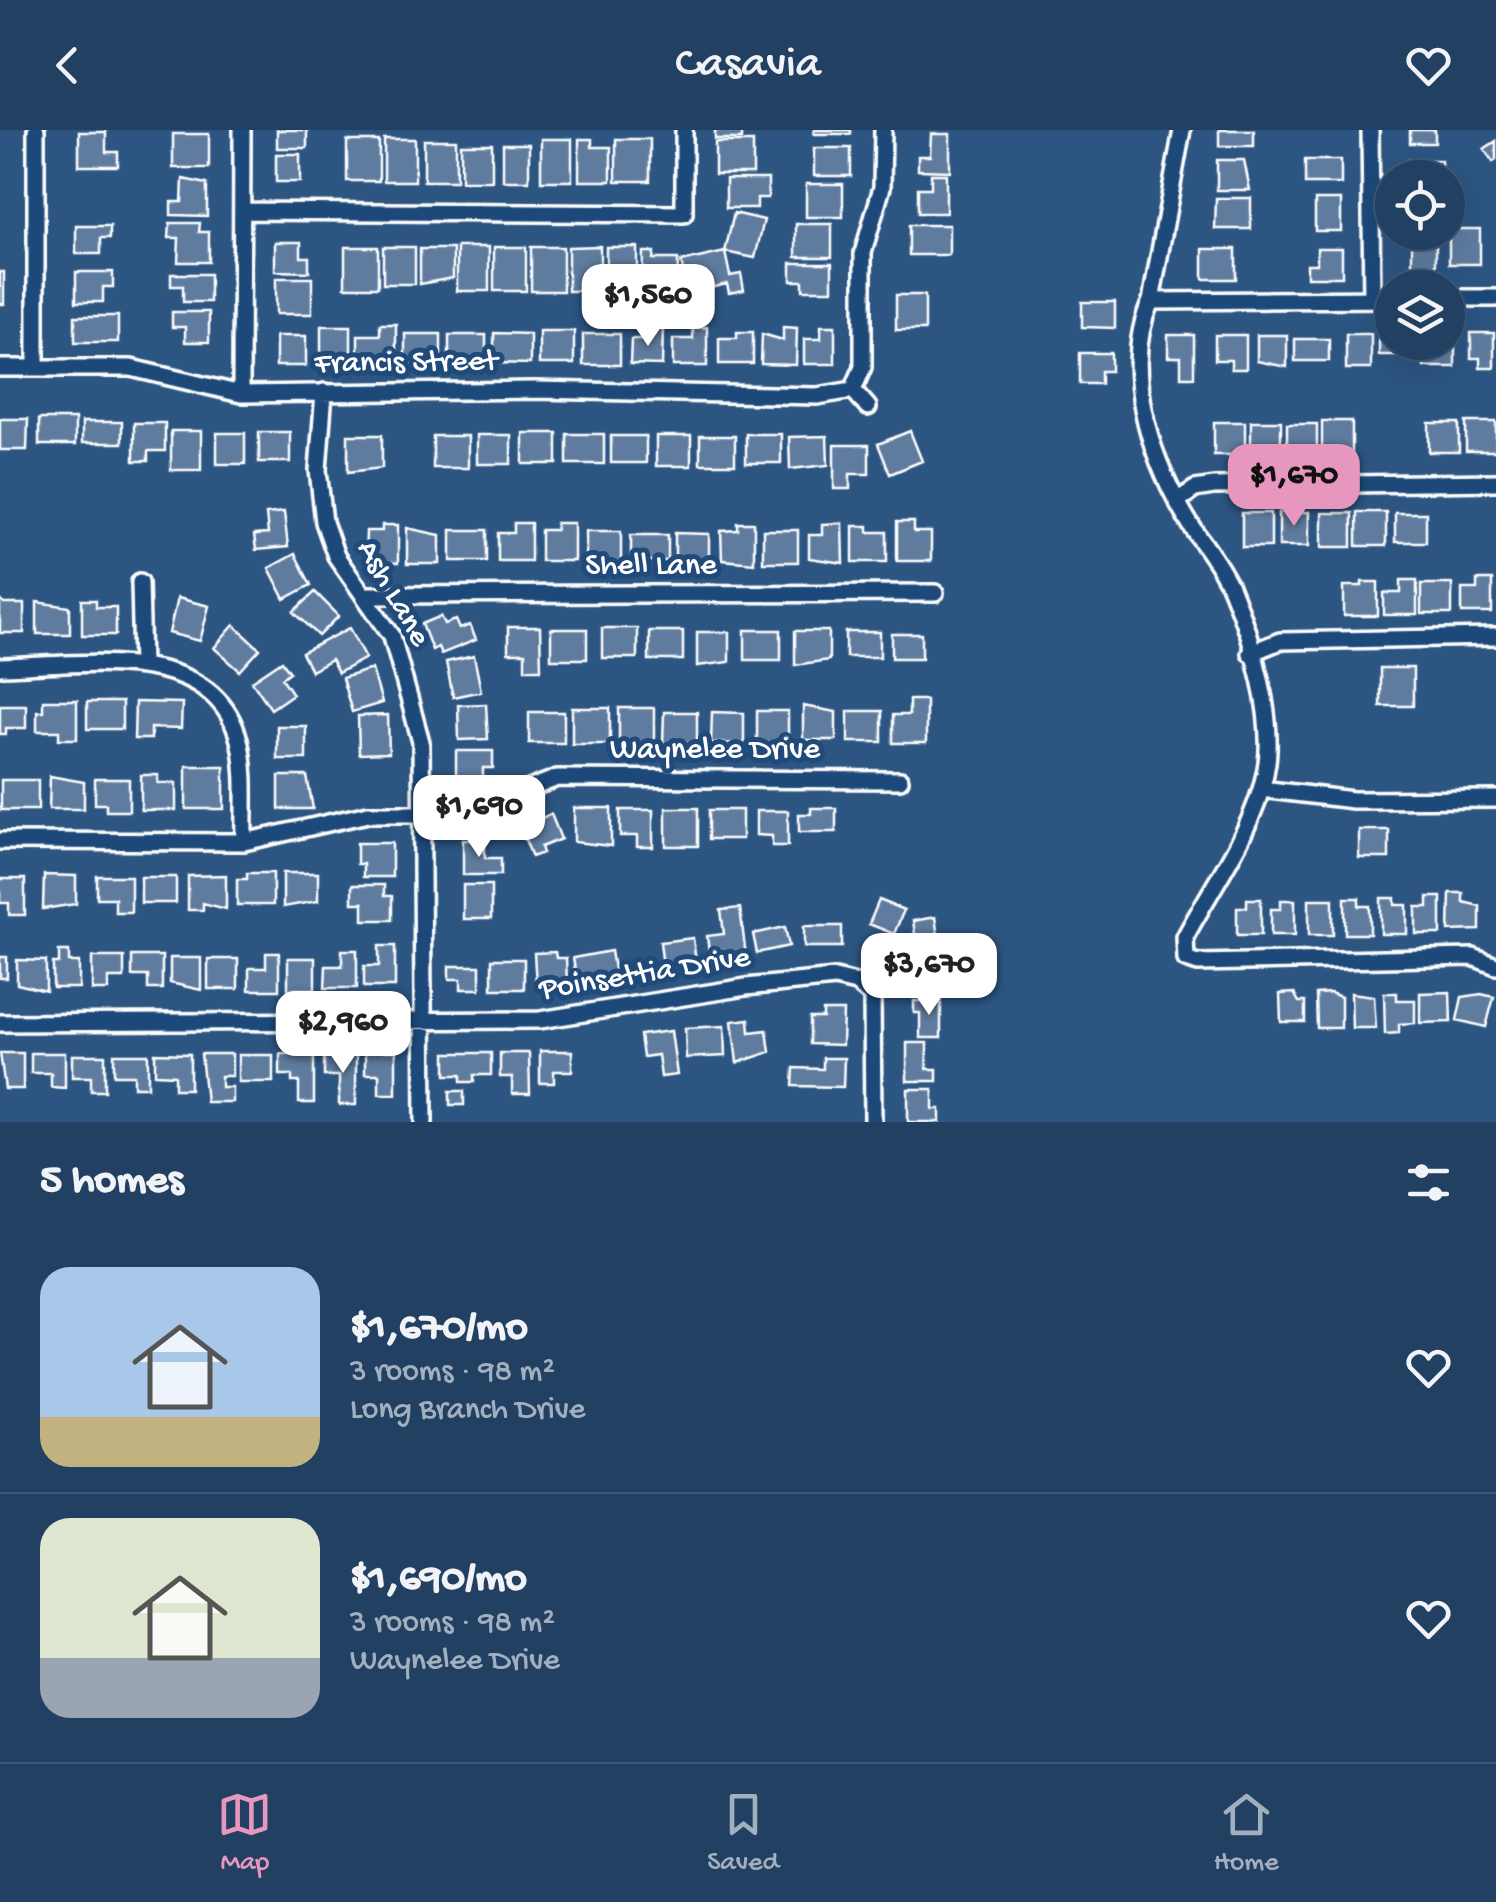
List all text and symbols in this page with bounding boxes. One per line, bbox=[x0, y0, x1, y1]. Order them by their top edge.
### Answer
icon: back bbox=[40, 38, 95, 93]
icon: heart bbox=[1401, 38, 1456, 93]
text: Casavia bbox=[675, 39, 821, 92]
map controls bbox=[1375, 160, 1465, 360]
button: locate bbox=[1375, 160, 1465, 250]
pin: $1,560 bbox=[567, 264, 729, 349]
button: layers bbox=[1375, 270, 1465, 360]
text: $1,560 bbox=[604, 277, 692, 315]
street label: Francis Street bbox=[313, 343, 501, 385]
pin: $1,670 bbox=[1213, 444, 1375, 529]
text: $1,670 bbox=[1250, 457, 1338, 495]
street label: Ash Lane bbox=[346, 534, 438, 654]
street label: Shell Lane bbox=[585, 548, 717, 586]
street label: Waynelee Drive bbox=[610, 732, 820, 770]
pin: $1,690 bbox=[398, 775, 560, 860]
text: $1,690 bbox=[435, 788, 523, 826]
pin: $3,670 bbox=[848, 933, 1010, 1018]
street label: Poinsettia Drive bbox=[536, 940, 754, 1011]
text: $3,670 bbox=[883, 946, 975, 984]
pin: $2,960 bbox=[262, 991, 424, 1076]
text: $2,960 bbox=[298, 1004, 388, 1042]
icon: filters bbox=[1401, 1155, 1456, 1210]
text: 5 homes bbox=[40, 1158, 183, 1207]
text: $1,670/mo bbox=[350, 1305, 528, 1354]
icon: home bbox=[120, 1307, 240, 1427]
icon: heart bbox=[1401, 1340, 1456, 1395]
text: 3 rooms · 98 m² bbox=[350, 1354, 555, 1392]
text: Long Branch Drive bbox=[350, 1392, 585, 1430]
text: $1,690/mo bbox=[350, 1556, 527, 1605]
icon: home bbox=[120, 1558, 240, 1678]
icon: heart bbox=[1401, 1591, 1456, 1646]
text: 3 rooms · 98 m² bbox=[350, 1605, 555, 1643]
text: Waynelee Drive bbox=[350, 1643, 560, 1681]
tab: Map bbox=[217, 1787, 272, 1880]
tab: Saved bbox=[707, 1787, 779, 1880]
tab: Home bbox=[1214, 1787, 1279, 1880]

